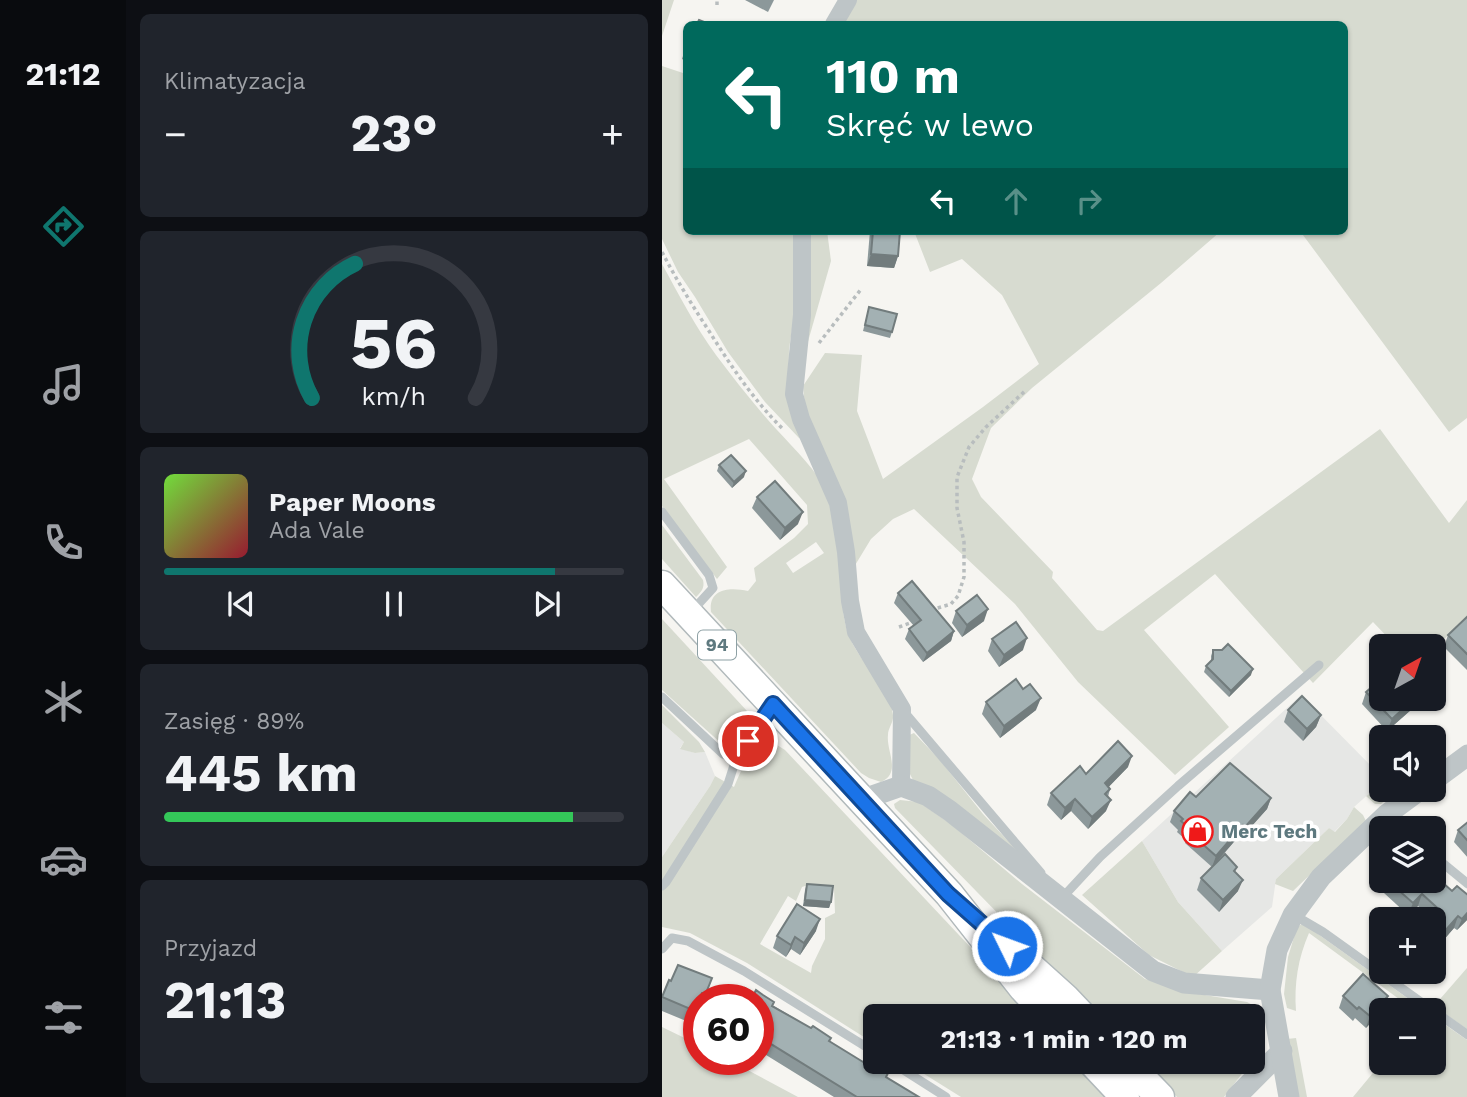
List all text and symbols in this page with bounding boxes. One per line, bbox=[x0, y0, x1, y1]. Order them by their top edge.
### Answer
text: 110 m bbox=[826, 47, 960, 105]
icon: left bbox=[711, 49, 802, 140]
text: 21:12 bbox=[25, 55, 101, 93]
text: Klimatyzacja bbox=[164, 68, 306, 95]
text: 23° bbox=[350, 103, 438, 164]
text: Skręć w lewo bbox=[826, 106, 1034, 144]
text: − bbox=[164, 112, 187, 156]
text: + bbox=[601, 112, 624, 156]
icon: left bbox=[924, 182, 962, 220]
icon: ahead bbox=[997, 182, 1035, 220]
icon: right bbox=[1070, 182, 1108, 220]
icon: directions bbox=[39, 202, 88, 251]
text: 56 bbox=[350, 300, 438, 386]
icon: music bbox=[39, 360, 88, 409]
text: km/h bbox=[362, 382, 426, 411]
text: Paper Moons bbox=[269, 487, 436, 517]
text: Ada Vale bbox=[269, 517, 365, 544]
icon: phone bbox=[39, 518, 88, 567]
icon: previous bbox=[222, 585, 260, 623]
icon: pause bbox=[375, 585, 413, 623]
icon: next bbox=[528, 585, 566, 623]
road number: 94 bbox=[698, 630, 736, 660]
north arrow bbox=[1369, 634, 1446, 710]
map controls bbox=[1369, 634, 1446, 1075]
icon: climate bbox=[39, 677, 88, 726]
text: Zasięg · 89% bbox=[164, 708, 304, 735]
pin bbox=[718, 711, 778, 771]
icon: arrive bbox=[729, 722, 767, 760]
button: sound bbox=[1369, 725, 1446, 802]
text: 445 km bbox=[164, 743, 358, 804]
shop icon: Merc Tech bbox=[1181, 814, 1215, 848]
button: layers bbox=[1369, 816, 1446, 893]
place label: Merc Tech bbox=[1221, 820, 1317, 843]
icon: car bbox=[39, 835, 88, 884]
button: + bbox=[1369, 907, 1446, 984]
position arrow bbox=[970, 909, 1044, 983]
text: Przyjazd bbox=[164, 935, 257, 962]
text: 21:13 bbox=[164, 970, 286, 1031]
speed limit sign: 60 bbox=[683, 984, 774, 1075]
icon: filters bbox=[39, 993, 88, 1042]
button: − bbox=[1369, 998, 1446, 1075]
text: 21:13 · 1 min · 120 m bbox=[941, 1024, 1187, 1054]

